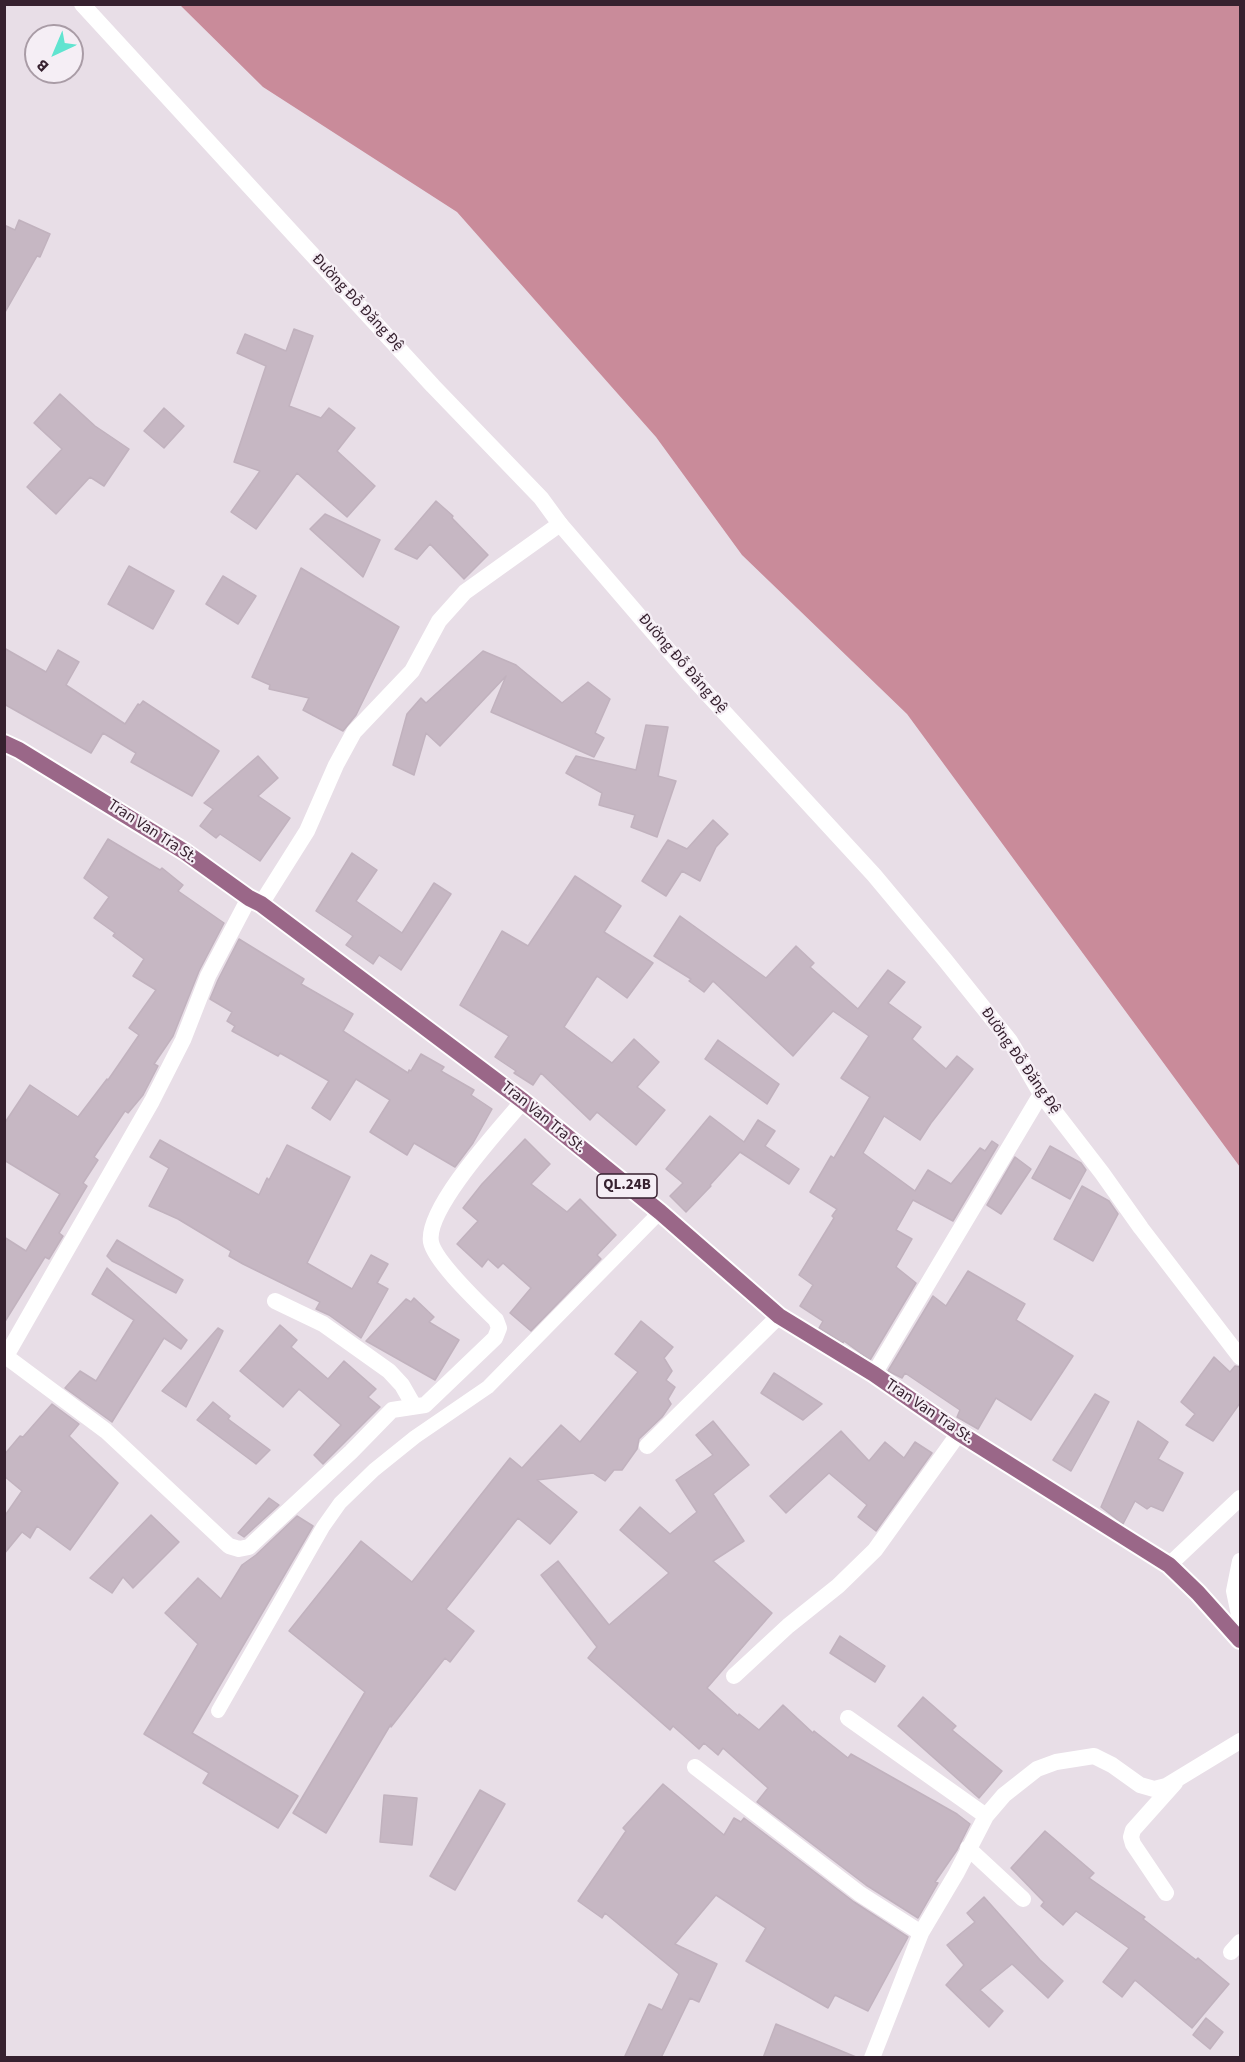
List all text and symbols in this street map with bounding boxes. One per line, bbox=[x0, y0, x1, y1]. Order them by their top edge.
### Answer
north arrow bbox=[24, 24, 84, 84]
text: B bbox=[32, 54, 54, 77]
street label: Đường Đỗ Đăng Đệ bbox=[307, 250, 407, 356]
street label: Đường Đỗ Đăng Đệ bbox=[633, 610, 731, 718]
street label: Tran Van Tra St. bbox=[104, 796, 200, 868]
street label: Đường Đỗ Đăng Đệ bbox=[976, 1004, 1064, 1118]
street label: Tran Van Tra St. bbox=[497, 1078, 589, 1158]
road number: QL.24B bbox=[597, 1174, 657, 1198]
street label: Tran Van Tra St. bbox=[881, 1375, 977, 1449]

